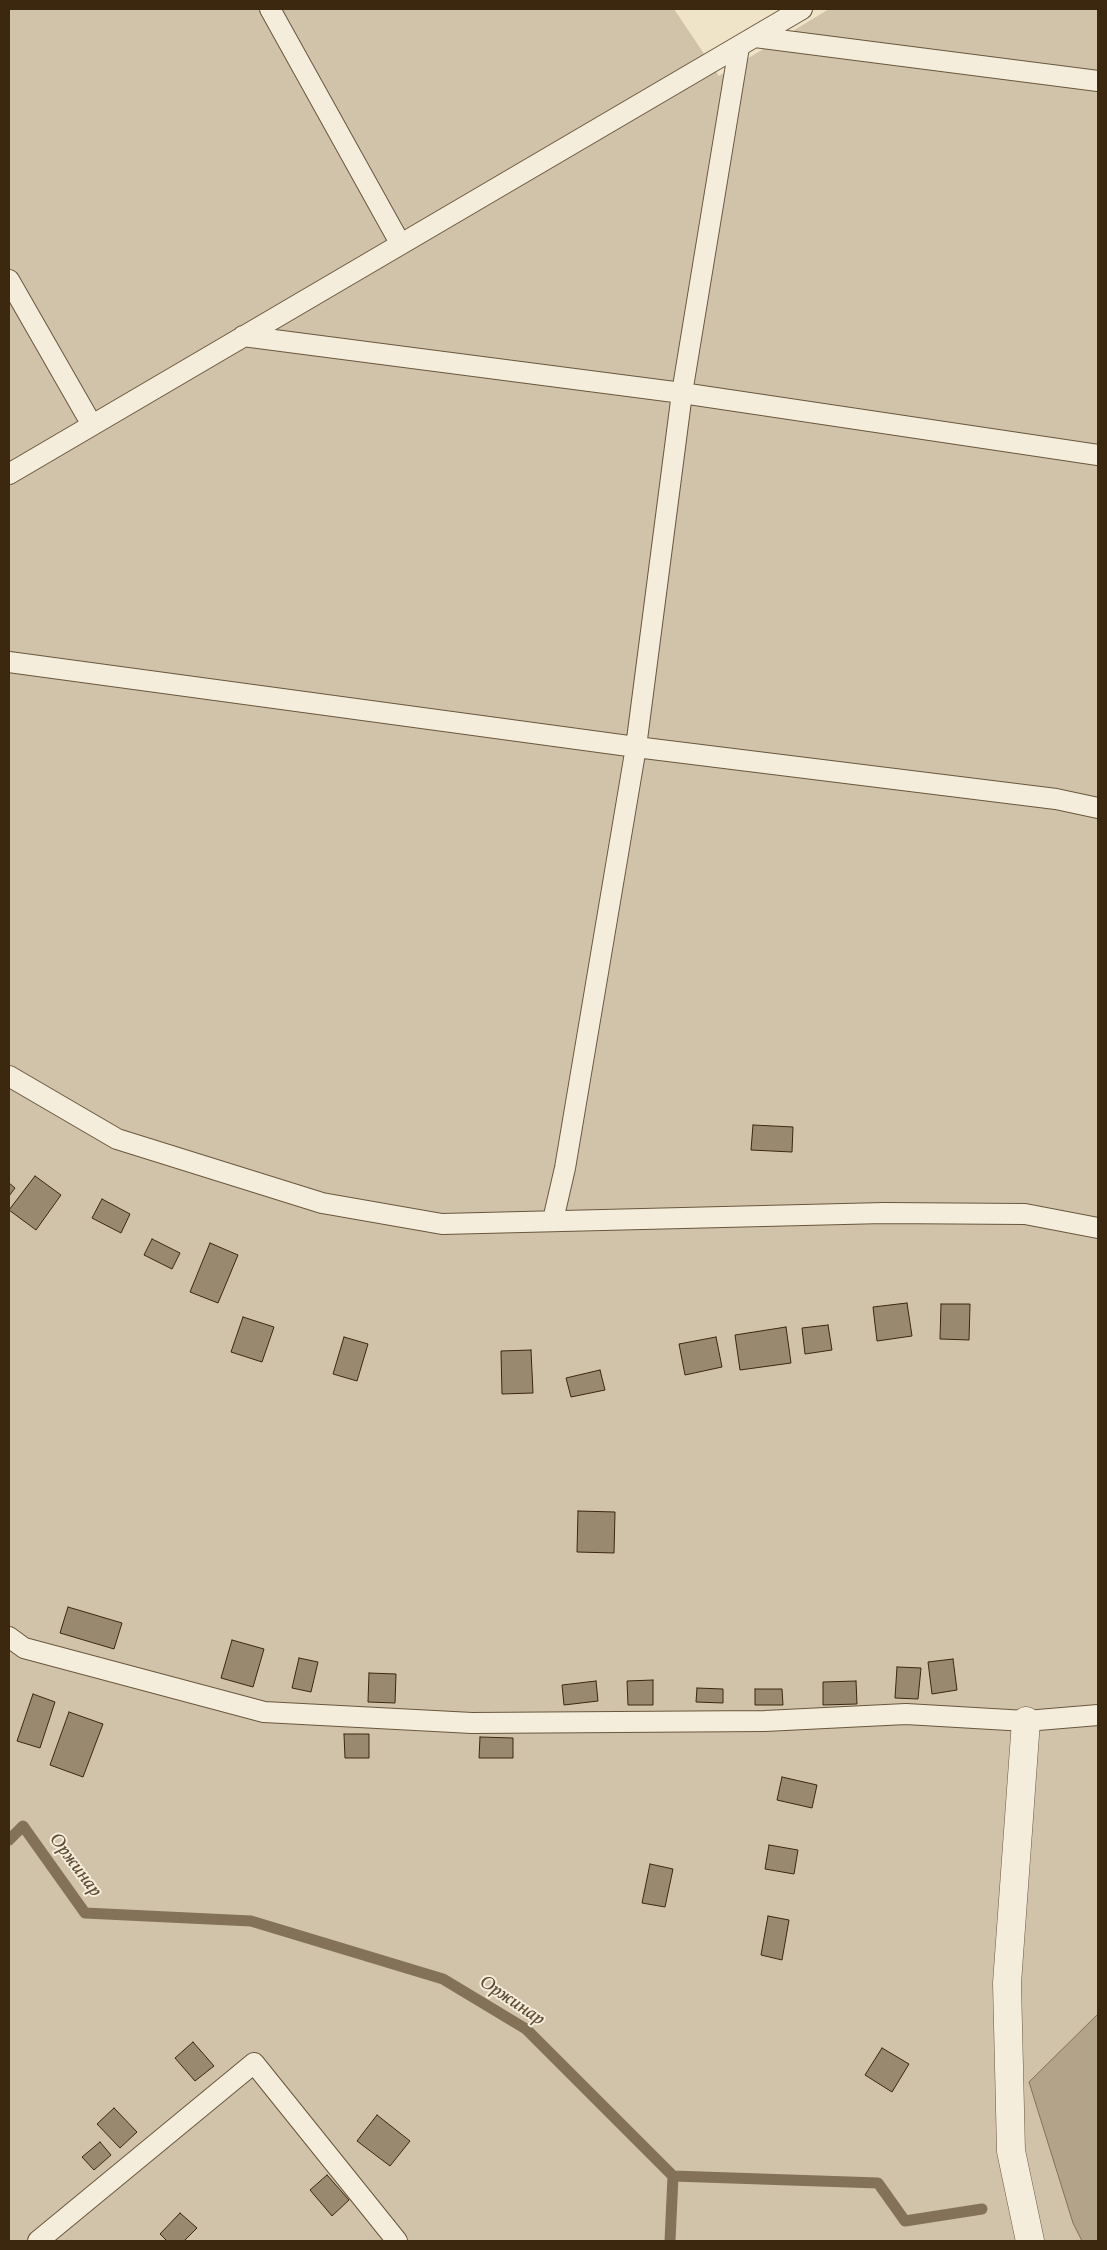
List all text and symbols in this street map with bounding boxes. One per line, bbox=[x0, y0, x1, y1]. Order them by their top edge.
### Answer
water label: Оржинар bbox=[43, 1830, 105, 1902]
water label: Оржинар bbox=[474, 1972, 548, 2032]

